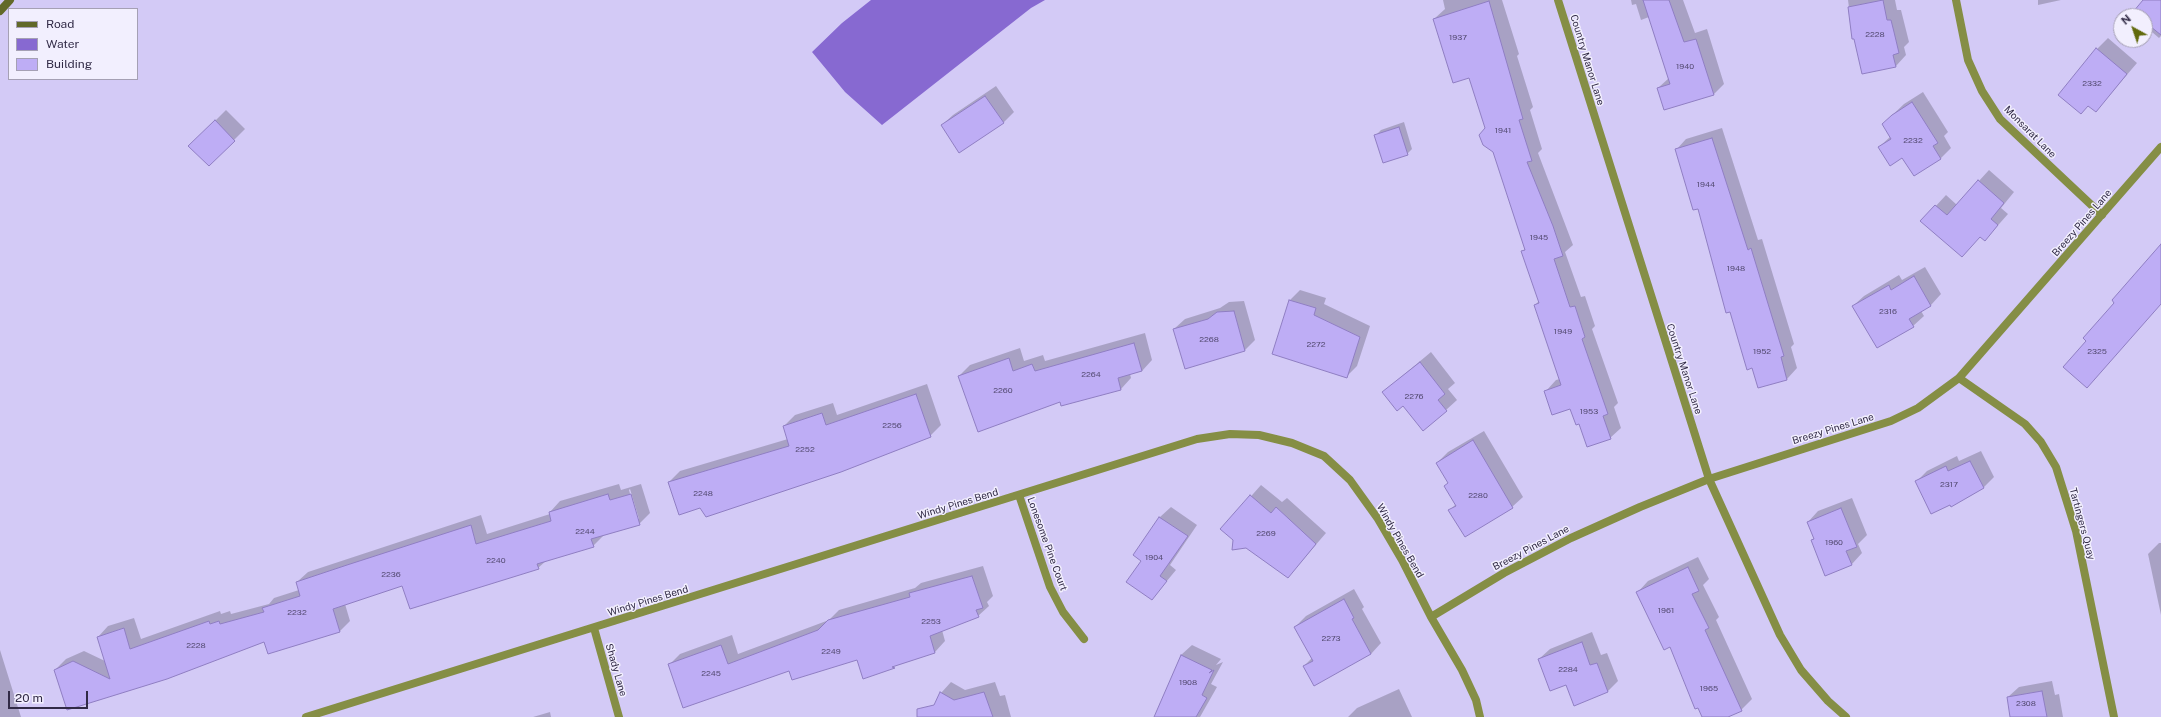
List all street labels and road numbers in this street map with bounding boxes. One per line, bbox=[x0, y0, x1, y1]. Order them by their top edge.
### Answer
street label: Country Manor Lane bbox=[1567, 13, 1607, 107]
street label: Monsarat Lane bbox=[2001, 103, 2059, 161]
street label: Breezy Pines Lane bbox=[2050, 187, 2114, 259]
street label: Country Manor Lane bbox=[1664, 322, 1704, 416]
street label: Breezy Pines Lane bbox=[1791, 411, 1875, 447]
street label: Windy Pines Bend bbox=[916, 486, 1000, 522]
street label: Tartingers Quay bbox=[2067, 487, 2097, 561]
street label: Lonesome Pine Court bbox=[1024, 495, 1070, 593]
street label: Windy Pines Bend bbox=[1374, 502, 1426, 580]
street label: Breezy Pines Lane bbox=[1491, 523, 1571, 573]
street label: Windy Pines Bend bbox=[606, 583, 690, 619]
street label: Shady Lane bbox=[603, 642, 629, 698]

